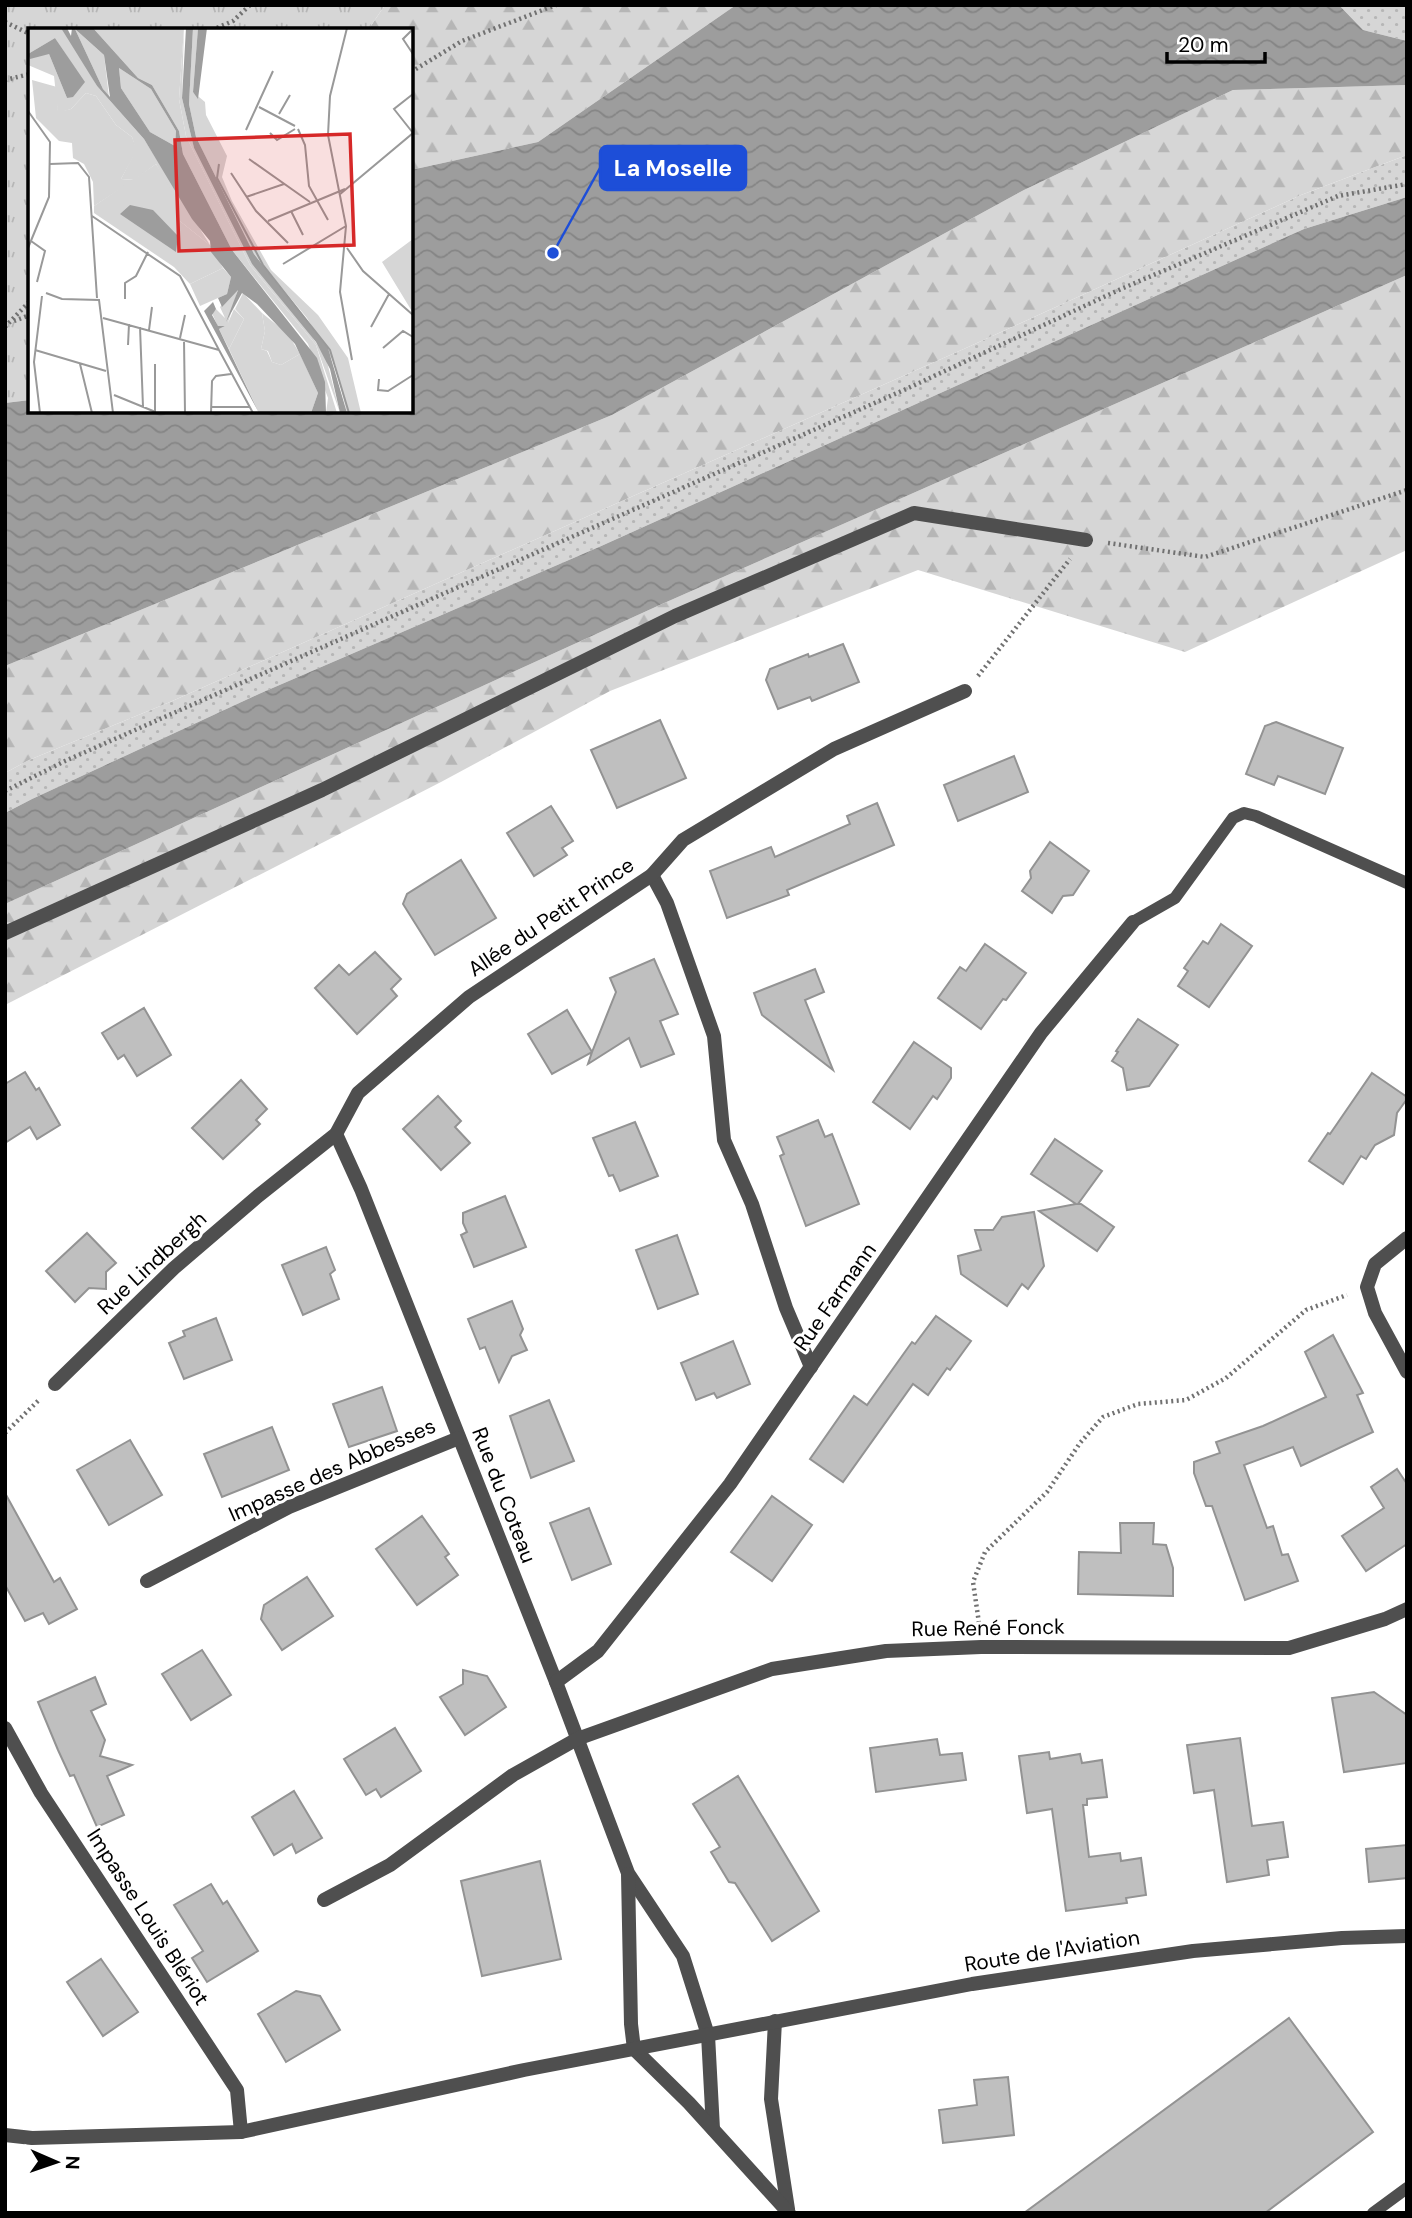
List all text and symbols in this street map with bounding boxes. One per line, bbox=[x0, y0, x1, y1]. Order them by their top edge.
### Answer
scale bar bbox=[1167, 21, 1265, 65]
inset map bbox=[28, 28, 413, 413]
text: 20 m bbox=[1178, 31, 1229, 59]
callout: La Moselle bbox=[600, 146, 746, 190]
text: La Moselle bbox=[614, 153, 732, 183]
street label: Allée du Petit Prince bbox=[462, 851, 640, 983]
street label: Rue Lindbergh bbox=[91, 1205, 213, 1321]
street label: Rue Farmann bbox=[787, 1237, 883, 1357]
street label: Impasse des Abbesses bbox=[224, 1412, 440, 1528]
street label: Rue du Coteau bbox=[465, 1423, 543, 1567]
street label: Rue René Fonck bbox=[911, 1613, 1065, 1643]
street label: Impasse Louis Blériot bbox=[80, 1823, 216, 2011]
street label: Route de l'Aviation bbox=[962, 1923, 1142, 1979]
north arrow bbox=[21, 2127, 91, 2197]
text: N bbox=[60, 2155, 85, 2170]

